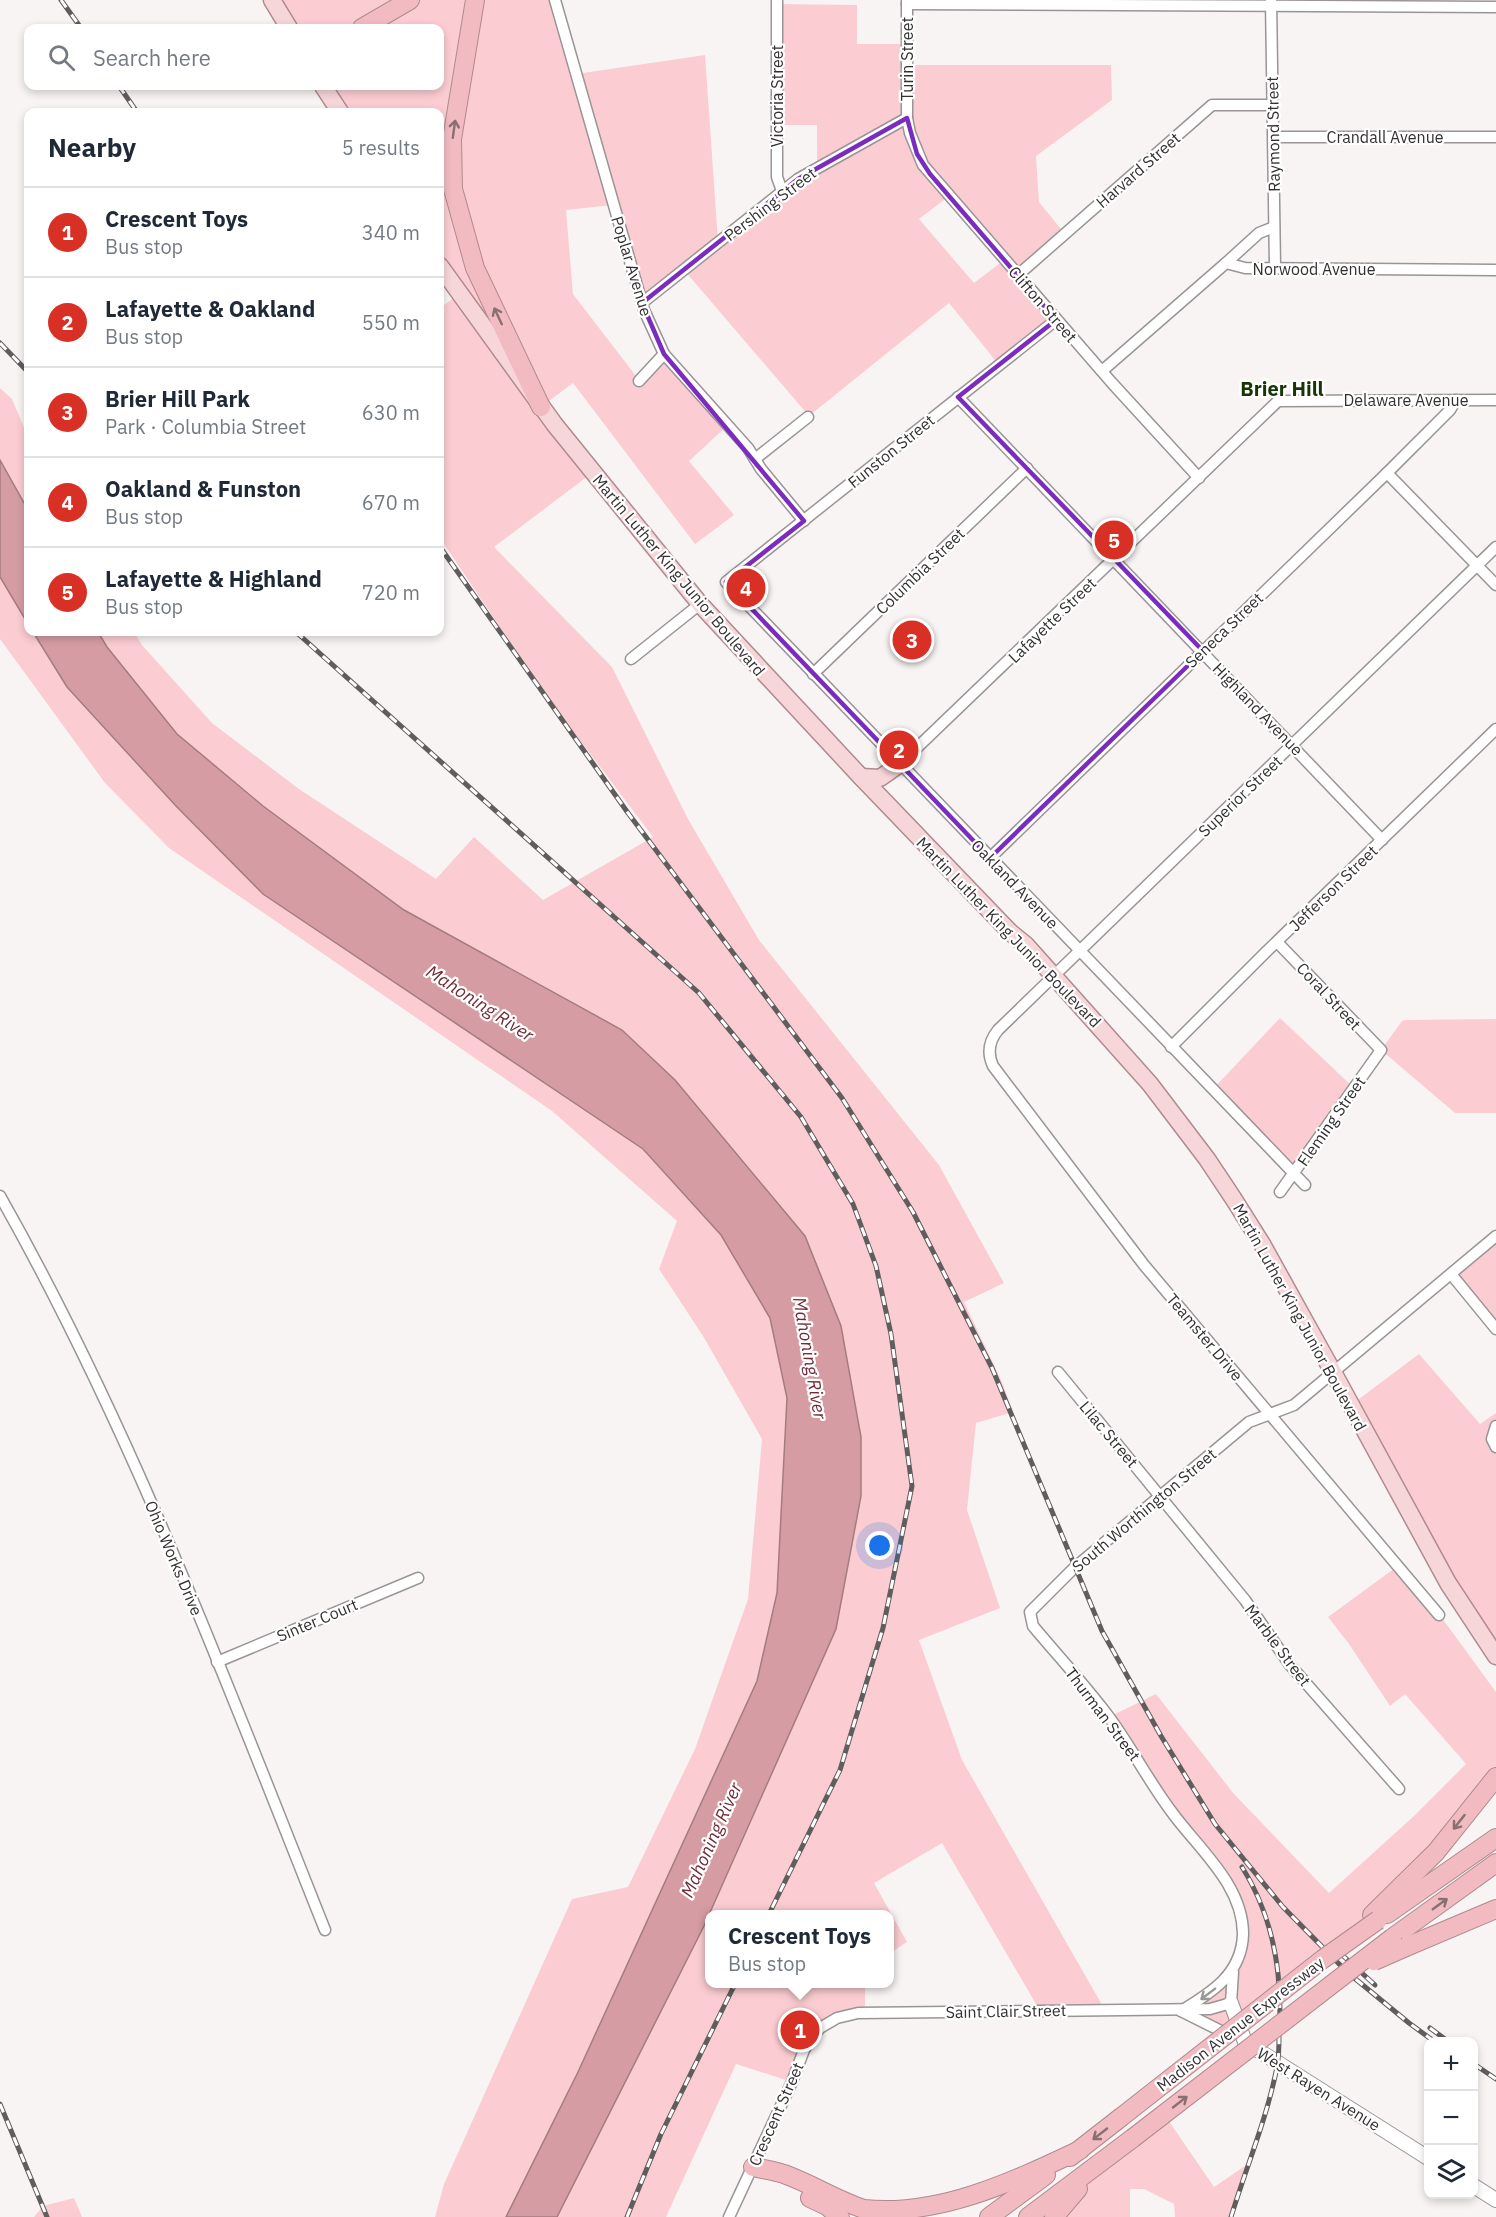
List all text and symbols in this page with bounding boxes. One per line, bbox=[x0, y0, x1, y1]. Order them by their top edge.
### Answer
street label: Turin Street bbox=[897, 17, 917, 101]
search box bbox=[24, 24, 444, 90]
icon: search bbox=[45, 41, 78, 74]
text: Search here bbox=[93, 43, 211, 72]
street label: Victoria Street bbox=[767, 45, 787, 147]
street label: Raymond Street bbox=[1262, 76, 1284, 192]
one-way arrow bbox=[448, 120, 459, 140]
street label: Crandall Avenue bbox=[1326, 127, 1444, 147]
street label: Harvard Street bbox=[1092, 128, 1184, 212]
text: Nearby bbox=[48, 130, 136, 164]
text: 5 results bbox=[342, 134, 420, 161]
street label: Pershing Street bbox=[720, 163, 820, 245]
text: Crescent Toys bbox=[105, 204, 248, 233]
street label: Poplar Avenue bbox=[607, 214, 657, 319]
text: 1 bbox=[62, 219, 74, 246]
text: 340 m bbox=[362, 219, 420, 246]
text: Bus stop bbox=[105, 233, 183, 260]
street label: Norwood Avenue bbox=[1253, 259, 1376, 279]
street label: Clifton Street bbox=[1004, 262, 1082, 346]
text: Lafayette & Oakland bbox=[105, 294, 315, 323]
one-way arrow bbox=[491, 307, 503, 325]
text: 2 bbox=[62, 309, 74, 336]
text: 550 m bbox=[362, 309, 420, 336]
text: Bus stop bbox=[105, 323, 183, 350]
district label: Brier Hill bbox=[1240, 375, 1324, 402]
text: Brier Hill Park bbox=[105, 384, 250, 413]
street label: Delaware Avenue bbox=[1344, 390, 1469, 410]
text: 3 bbox=[62, 399, 74, 426]
text: 630 m bbox=[362, 399, 420, 426]
street label: Funston Street bbox=[844, 410, 938, 492]
text: Park · Columbia Street bbox=[105, 413, 306, 440]
street label: Martin Luther King Junior Boulevard bbox=[589, 470, 769, 680]
text: Oakland & Funston bbox=[105, 474, 301, 503]
text: 4 bbox=[62, 489, 74, 516]
text: 670 m bbox=[362, 489, 420, 516]
text: Bus stop bbox=[105, 503, 183, 530]
pin: 5 bbox=[1094, 518, 1134, 562]
street label: Columbia Street bbox=[871, 524, 969, 618]
text: Lafayette & Highland bbox=[105, 564, 322, 593]
pin: 4 bbox=[726, 566, 766, 610]
street label: Lafayette Street bbox=[1004, 573, 1100, 667]
text: 5 bbox=[62, 579, 74, 606]
text: 720 m bbox=[362, 579, 420, 606]
street label: Seneca Street bbox=[1181, 588, 1267, 672]
text: Bus stop bbox=[105, 593, 183, 620]
pin: 3 bbox=[892, 618, 932, 662]
street label: Highland Avenue bbox=[1209, 658, 1307, 760]
pin: 2 bbox=[880, 728, 918, 772]
street label: Superior Street bbox=[1194, 751, 1286, 841]
street label: Martin Luther King Junior Boulevard bbox=[912, 833, 1106, 1031]
street label: Oakland Avenue bbox=[967, 835, 1063, 933]
street label: Jefferson Street bbox=[1285, 841, 1381, 935]
street label: Coral Street bbox=[1293, 958, 1365, 1034]
water label: Mahoning River bbox=[422, 960, 538, 1047]
street label: Fleming Street bbox=[1293, 1072, 1369, 1170]
street label: Martin Luther King Junior Boulevard bbox=[1229, 1200, 1371, 1434]
street label: Teamster Drive bbox=[1163, 1289, 1248, 1385]
water label: Mahoning River bbox=[788, 1295, 832, 1421]
street label: Lilac Street bbox=[1075, 1397, 1143, 1471]
street label: South Worthington Street bbox=[1068, 1444, 1220, 1576]
street label: Ohio Works Drive bbox=[141, 1497, 207, 1619]
your location bbox=[865, 1531, 894, 1560]
street label: Sinter Court bbox=[274, 1594, 360, 1646]
street label: Marble Street bbox=[1241, 1600, 1315, 1690]
street label: Thurman Street bbox=[1061, 1663, 1145, 1765]
water label: Mahoning River bbox=[675, 1779, 747, 1901]
one-way arrow bbox=[1452, 1814, 1465, 1830]
one-way arrow bbox=[1431, 1898, 1447, 1910]
popup bbox=[705, 1910, 894, 1988]
text: Crescent Toys bbox=[728, 1921, 871, 1950]
text: Bus stop bbox=[728, 1950, 806, 1977]
street label: Madison Avenue Expressway bbox=[1152, 1952, 1328, 2096]
one-way arrow bbox=[1201, 1987, 1217, 2000]
street label: Saint Clair Street bbox=[945, 2000, 1067, 2022]
pin: 1 bbox=[780, 2008, 820, 2052]
map controls bbox=[1424, 2037, 1478, 2199]
button: + bbox=[1424, 2037, 1478, 2091]
street label: West Rayen Avenue bbox=[1254, 2043, 1384, 2135]
street label: Crescent Street bbox=[744, 2059, 808, 2169]
button: − bbox=[1424, 2091, 1478, 2145]
one-way arrow bbox=[1171, 2095, 1187, 2108]
one-way arrow bbox=[1092, 2128, 1108, 2140]
button: layers bbox=[1424, 2145, 1478, 2199]

